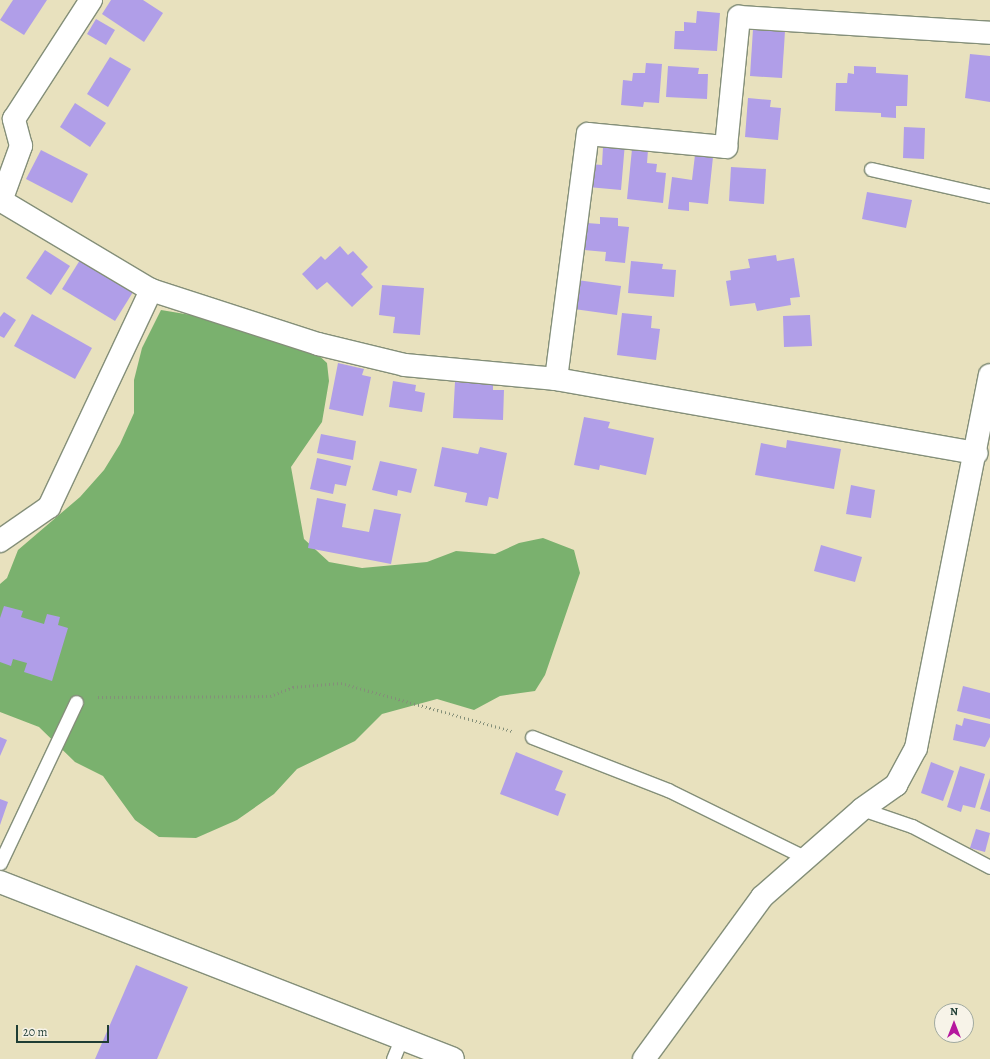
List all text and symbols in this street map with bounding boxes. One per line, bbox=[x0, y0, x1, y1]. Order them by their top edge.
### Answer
north arrow bbox=[934, 1003, 974, 1043]
text: N bbox=[950, 1004, 958, 1019]
scale bar bbox=[18, 1017, 111, 1043]
text: 20 m bbox=[23, 1024, 47, 1040]

